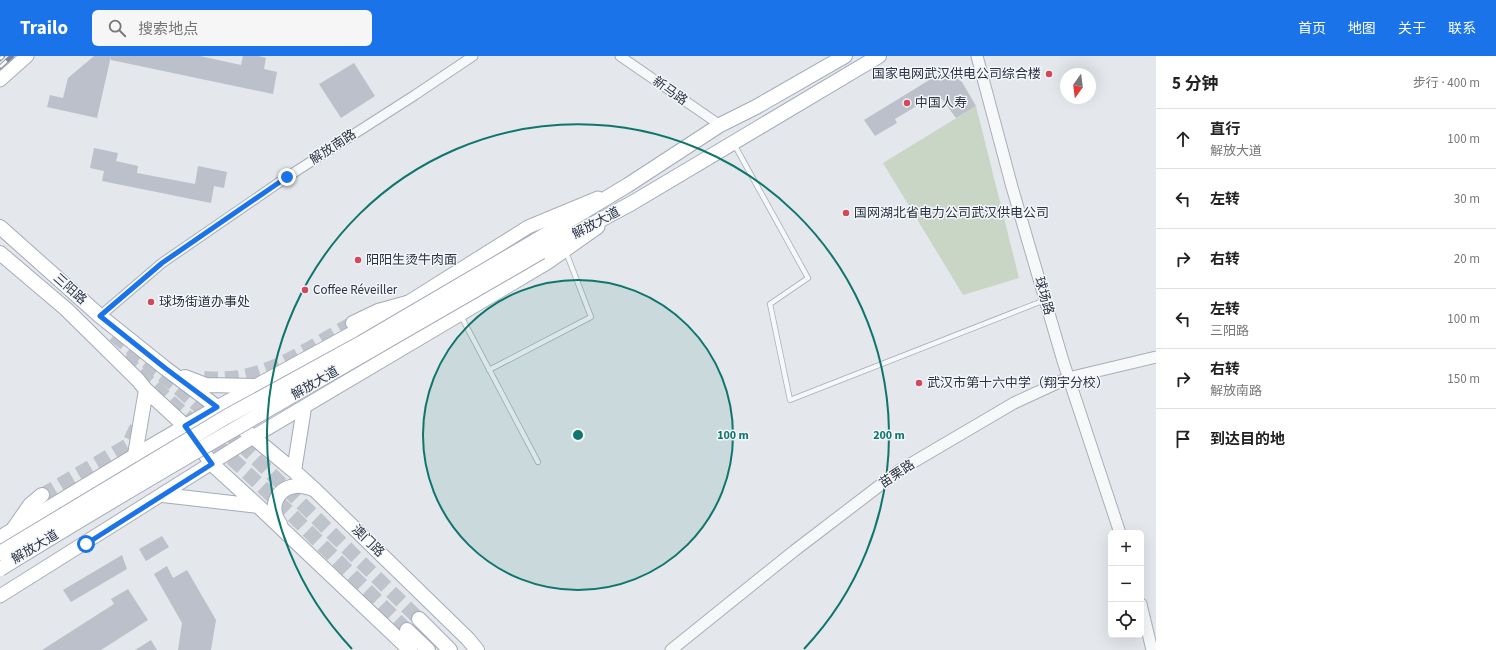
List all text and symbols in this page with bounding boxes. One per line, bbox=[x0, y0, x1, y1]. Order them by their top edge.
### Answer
search box bbox=[92, 10, 372, 46]
text: Trailo bbox=[20, 15, 68, 42]
icon: search bbox=[106, 17, 128, 39]
text: 搜索地点 bbox=[138, 19, 198, 40]
text: 首页 bbox=[1298, 19, 1326, 39]
text: 地图 bbox=[1348, 19, 1376, 39]
text: 关于 bbox=[1398, 19, 1426, 39]
text: 联系 bbox=[1448, 19, 1476, 39]
place label: 国家电网武汉供电公司综合楼 bbox=[872, 65, 1041, 83]
north arrow bbox=[1060, 68, 1096, 104]
marker: 国家电网武汉供电公司综合楼 bbox=[1044, 69, 1054, 79]
street label: 新马路 bbox=[649, 72, 691, 110]
text: 5 分钟 bbox=[1172, 72, 1218, 96]
text: 步行 · 400 m bbox=[1413, 74, 1480, 92]
place label: 中国人寿 bbox=[915, 94, 967, 112]
marker: 中国人寿 bbox=[902, 98, 912, 108]
text: 直行 bbox=[1210, 119, 1240, 140]
street label: 解放南路 bbox=[306, 125, 360, 169]
icon: ahead bbox=[1172, 128, 1194, 150]
text: 100 m bbox=[1447, 130, 1480, 148]
text: 解放大道 bbox=[1210, 142, 1262, 160]
route end bbox=[278, 168, 296, 186]
icon: left bbox=[1172, 188, 1194, 210]
text: 左转 bbox=[1210, 189, 1240, 210]
text: 30 m bbox=[1454, 190, 1480, 208]
street label: 解放大道 bbox=[569, 203, 623, 243]
place label: 国网湖北省电力公司武汉供电公司 bbox=[854, 204, 1049, 222]
marker: 国网湖北省电力公司武汉供电公司 bbox=[841, 208, 851, 218]
icon: right bbox=[1172, 248, 1194, 270]
text: 右转 bbox=[1210, 249, 1240, 270]
text: 20 m bbox=[1454, 250, 1480, 268]
place label: 阳阳生烫牛肉面 bbox=[366, 251, 457, 269]
marker: 阳阳生烫牛肉面 bbox=[353, 255, 363, 265]
street label: 三阳路 bbox=[49, 269, 91, 309]
street label: 球场路 bbox=[1030, 275, 1058, 317]
place label: Coffee Réveiller bbox=[313, 281, 398, 299]
marker: Coffee Réveiller bbox=[300, 285, 310, 295]
place label: 球场街道办事处 bbox=[159, 293, 250, 311]
marker: 球场街道办事处 bbox=[146, 297, 156, 307]
text: 左转 bbox=[1210, 299, 1240, 320]
icon: left bbox=[1172, 308, 1194, 330]
text: 100 m bbox=[1447, 310, 1480, 328]
text: 三阳路 bbox=[1210, 322, 1249, 340]
text: 右转 bbox=[1210, 359, 1240, 380]
street label: 解放大道 bbox=[288, 362, 342, 404]
icon: right bbox=[1172, 368, 1194, 390]
text: 150 m bbox=[1447, 370, 1480, 388]
place label: 武汉市第十六中学（翔宇分校） bbox=[927, 374, 1109, 392]
marker: 武汉市第十六中学（翔宇分校） bbox=[914, 378, 924, 388]
text: 解放南路 bbox=[1210, 382, 1262, 400]
text: 100 m bbox=[717, 427, 749, 444]
text: 200 m bbox=[873, 427, 905, 444]
centre of rings bbox=[571, 428, 585, 442]
icon: arrive bbox=[1172, 428, 1194, 450]
text: 到达目的地 bbox=[1210, 429, 1285, 450]
street label: 苗栗路 bbox=[876, 456, 918, 492]
street label: 澳门路 bbox=[348, 521, 388, 561]
street label: 解放大道 bbox=[8, 526, 62, 568]
map controls bbox=[1108, 530, 1144, 638]
button: + bbox=[1108, 530, 1144, 566]
route start bbox=[77, 535, 95, 553]
button: − bbox=[1108, 566, 1144, 602]
button: locate bbox=[1108, 602, 1144, 638]

